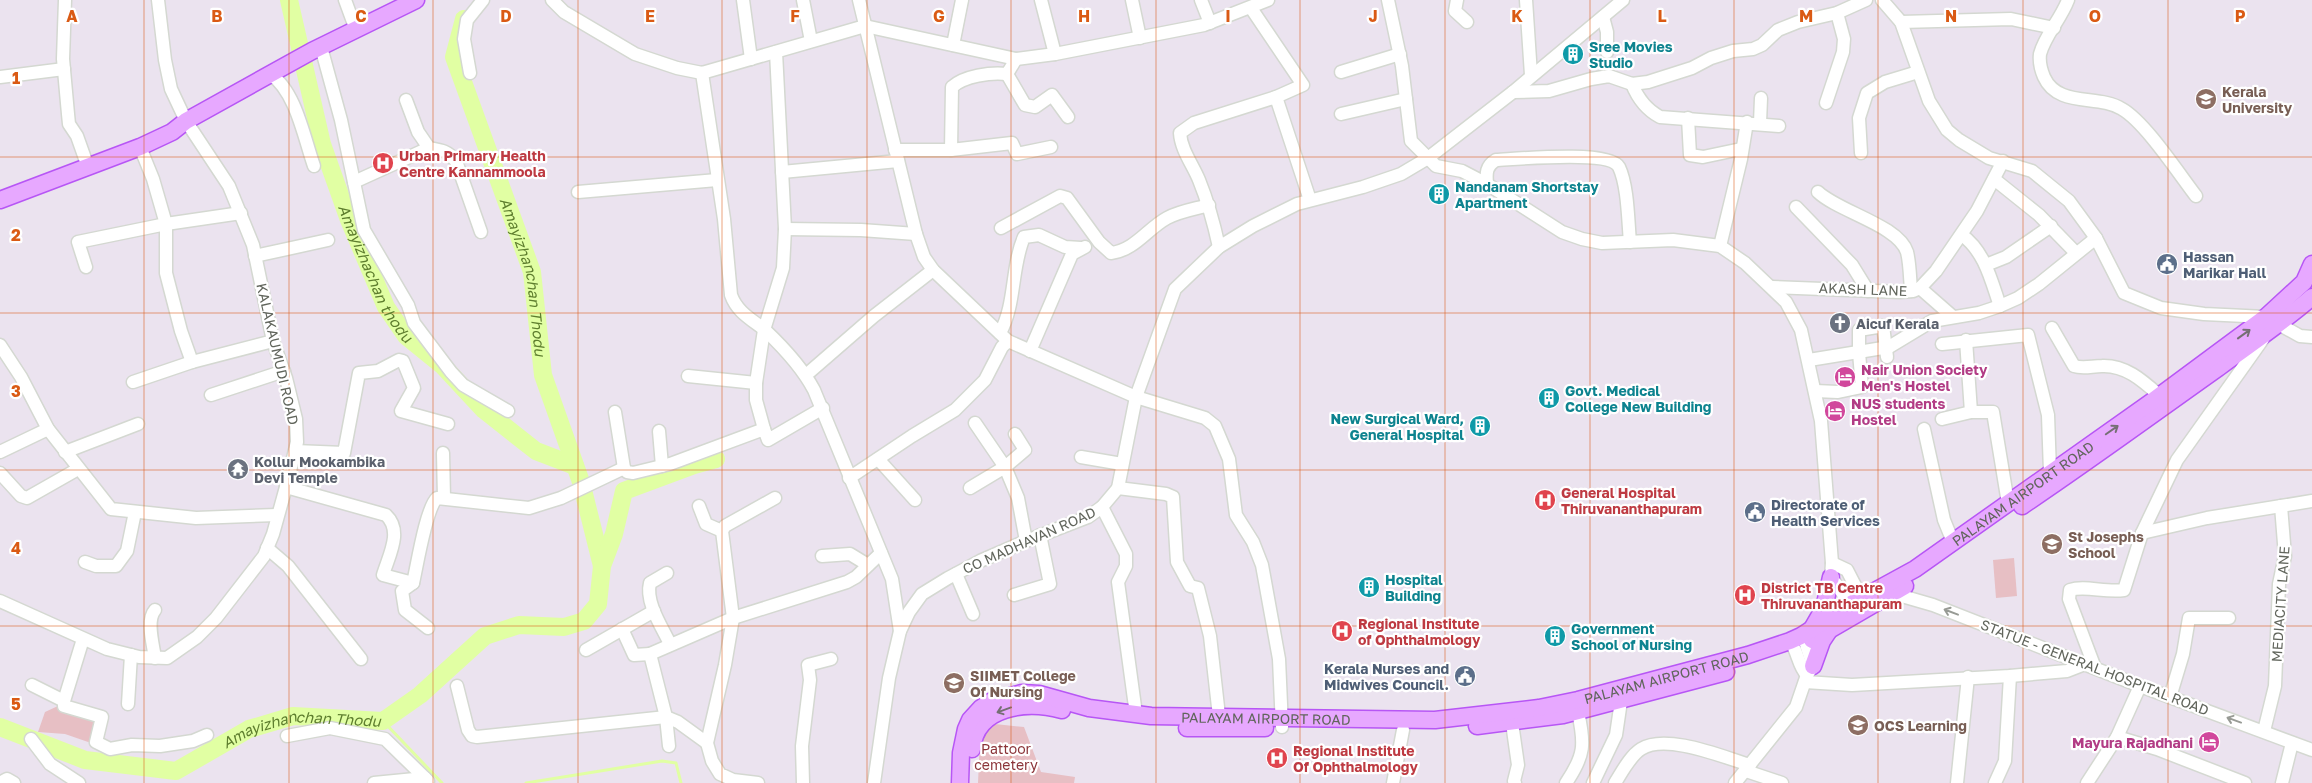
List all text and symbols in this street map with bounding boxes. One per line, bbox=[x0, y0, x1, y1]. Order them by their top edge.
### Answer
text: A bbox=[66, 6, 78, 26]
text: B bbox=[211, 6, 223, 26]
text: C bbox=[355, 6, 367, 26]
text: D bbox=[500, 6, 512, 26]
text: E bbox=[645, 6, 655, 26]
text: F bbox=[790, 6, 800, 26]
text: G bbox=[933, 6, 945, 26]
text: H bbox=[1078, 6, 1090, 26]
text: I bbox=[1225, 6, 1231, 26]
text: J bbox=[1368, 6, 1378, 26]
text: K bbox=[1511, 6, 1523, 26]
text: L bbox=[1657, 6, 1667, 26]
text: M bbox=[1799, 6, 1813, 26]
text: N bbox=[1945, 6, 1957, 26]
text: O bbox=[2089, 6, 2101, 26]
text: P bbox=[2235, 6, 2246, 26]
place label: Sree Movies Studio bbox=[1589, 38, 1673, 71]
building icon: Sree Movies Studio bbox=[1561, 42, 1585, 66]
text: 1 bbox=[12, 68, 20, 88]
place label: Kerala University bbox=[2222, 83, 2293, 116]
school or university icon: Kerala University bbox=[2194, 87, 2218, 111]
place label: Urban Primary Health Centre Kannammoola bbox=[399, 147, 546, 180]
hospital icon: Urban Primary Health Centre Kannammoola bbox=[371, 151, 395, 175]
place label: Nandanam Shortstay Apartment bbox=[1455, 178, 1599, 211]
building icon: Nandanam Shortstay Apartment bbox=[1427, 182, 1451, 206]
water label: Amayizhanchan Thodu bbox=[497, 195, 550, 358]
water label: Amayizhachan thodu bbox=[335, 202, 416, 347]
text: 2 bbox=[11, 225, 21, 245]
place label: Hassan Marikar Hall bbox=[2183, 248, 2266, 281]
public building icon: Hassan Marikar Hall bbox=[2155, 252, 2179, 276]
street label: AKASH LANE bbox=[1818, 279, 1908, 299]
street label: KALAKAUMUDI ROAD bbox=[253, 281, 303, 427]
church icon: Aicuf Kerala bbox=[1828, 311, 1852, 335]
place label: Aicuf Kerala bbox=[1856, 315, 1939, 332]
one-way arrow bbox=[2237, 329, 2251, 339]
place label: Nair Union Society Men's Hostel bbox=[1861, 361, 1988, 394]
hotel icon: Nair Union Society Men's Hostel bbox=[1833, 365, 1857, 389]
text: 3 bbox=[11, 381, 21, 401]
place label: Govt. Medical College New Building bbox=[1565, 382, 1711, 415]
building icon: Govt. Medical College New Building bbox=[1537, 386, 1561, 410]
place label: NUS students Hostel bbox=[1851, 395, 1945, 428]
hotel icon: NUS students Hostel bbox=[1823, 399, 1847, 423]
place label: New Surgical Ward, General Hospital bbox=[1331, 410, 1464, 443]
building icon: New Surgical Ward, General Hospital bbox=[1468, 414, 1492, 438]
one-way arrow bbox=[2105, 425, 2119, 435]
street label: PALAYAM AIRPORT ROAD bbox=[1948, 437, 2097, 549]
place label: Kollur Mookambika Devi Temple bbox=[254, 453, 385, 486]
temple icon: Kollur Mookambika Devi Temple bbox=[226, 457, 250, 481]
place label: General Hospital Thiruvananthapuram bbox=[1561, 484, 1702, 517]
hospital icon: General Hospital Thiruvananthapuram bbox=[1533, 488, 1557, 512]
place label: Directorate of Health Services bbox=[1771, 496, 1880, 529]
public building icon: Directorate of Health Services bbox=[1743, 500, 1767, 524]
street label: CO MADHAVAN ROAD bbox=[960, 503, 1098, 577]
place label: St Josephs School bbox=[2068, 528, 2144, 561]
school or university icon: St Josephs School bbox=[2040, 532, 2064, 556]
text: 4 bbox=[11, 538, 21, 558]
street label: MEDIACITY LANE bbox=[2267, 545, 2293, 663]
place label: Hospital Building bbox=[1385, 571, 1443, 604]
building icon: Hospital Building bbox=[1357, 575, 1381, 599]
place label: District TB Centre Thiruvananthapuram bbox=[1761, 579, 1902, 612]
hospital icon: District TB Centre Thiruvananthapuram bbox=[1733, 583, 1757, 607]
one-way arrow bbox=[1944, 607, 1960, 616]
place label: Regional Institute of Ophthalmology bbox=[1358, 615, 1481, 648]
street label: STATUE - GENERAL HOSPITAL ROAD bbox=[1978, 616, 2212, 718]
hospital icon: Regional Institute of Ophthalmology bbox=[1330, 619, 1354, 643]
place label: Government School of Nursing bbox=[1571, 620, 1692, 653]
building icon: Government School of Nursing bbox=[1543, 624, 1567, 648]
street label: PALAYAM AIRPORT ROAD bbox=[1582, 647, 1750, 707]
place label: Kerala Nurses and Midwives Council. bbox=[1324, 660, 1449, 693]
public building icon: Kerala Nurses and Midwives Council. bbox=[1453, 664, 1477, 688]
place label: SIIMET College Of Nursing bbox=[970, 667, 1076, 700]
school or university icon: SIIMET College Of Nursing bbox=[942, 671, 966, 695]
text: 5 bbox=[11, 694, 21, 714]
water label: Amayizhanchan Thodu bbox=[219, 706, 382, 752]
one-way arrow bbox=[997, 706, 1012, 716]
street label: PALAYAM AIRPORT ROAD bbox=[1181, 708, 1351, 727]
school or university icon: OCS Learning bbox=[1846, 713, 1870, 737]
one-way arrow bbox=[2227, 715, 2242, 724]
place label: OCS Learning bbox=[1874, 717, 1967, 734]
hotel icon: Mayura Rajadhani bbox=[2197, 730, 2221, 754]
place label: Mayura Rajadhani bbox=[2072, 734, 2193, 751]
park label: Pattoor cemetery bbox=[974, 740, 1038, 773]
place label: Regional Institute Of Ophthalmology bbox=[1293, 742, 1418, 775]
hospital icon: Regional Institute Of Ophthalmology bbox=[1265, 746, 1289, 770]

